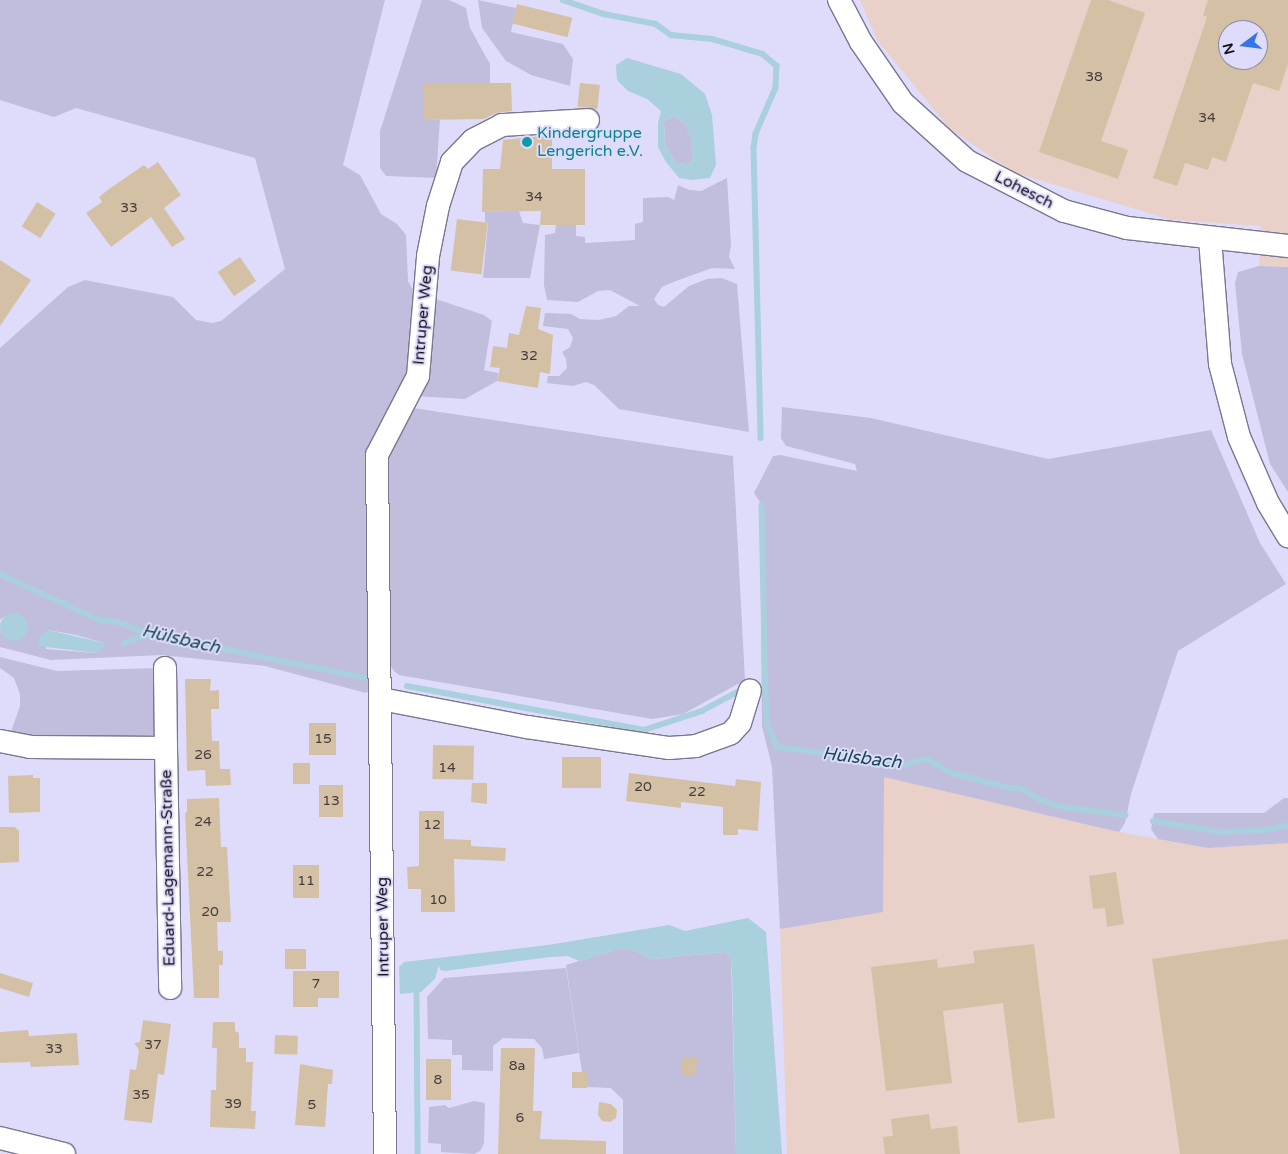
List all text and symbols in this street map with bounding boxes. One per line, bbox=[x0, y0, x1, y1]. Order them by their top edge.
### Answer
north arrow bbox=[1218, 20, 1268, 70]
text: N bbox=[1219, 41, 1239, 56]
house number: 38 bbox=[1085, 69, 1103, 85]
house number: 34 bbox=[1198, 110, 1216, 126]
place label: Kindergruppe Lengerich e.V. bbox=[537, 123, 643, 161]
marker: Kindergruppe Lengerich e.V. bbox=[521, 136, 533, 148]
street label: Lohesch bbox=[991, 167, 1057, 213]
house number: 34 bbox=[525, 189, 543, 205]
house number: 33 bbox=[120, 200, 138, 216]
street label: Intruper Weg bbox=[409, 264, 437, 366]
house number: 32 bbox=[520, 348, 538, 364]
water label: Hülsbach bbox=[140, 620, 222, 658]
house number: 15 bbox=[314, 731, 332, 747]
water label: Hülsbach bbox=[821, 742, 903, 774]
house number: 26 bbox=[194, 747, 212, 763]
house number: 14 bbox=[438, 760, 456, 776]
street label: Eduard-Lagemann-Straße bbox=[157, 770, 179, 966]
house number: 20 bbox=[634, 779, 652, 795]
house number: 22 bbox=[688, 784, 706, 800]
house number: 13 bbox=[322, 793, 340, 809]
house number: 24 bbox=[194, 814, 212, 830]
house number: 12 bbox=[423, 817, 441, 833]
house number: 22 bbox=[196, 864, 214, 880]
house number: 11 bbox=[297, 873, 315, 889]
street label: Intruper Weg bbox=[373, 877, 393, 977]
house number: 10 bbox=[429, 892, 447, 908]
house number: 20 bbox=[201, 904, 219, 920]
house number: 7 bbox=[312, 976, 320, 992]
house number: 37 bbox=[144, 1037, 162, 1053]
house number: 33 bbox=[45, 1041, 63, 1057]
house number: 8a bbox=[509, 1058, 525, 1074]
house number: 8 bbox=[434, 1072, 442, 1088]
house number: 35 bbox=[132, 1087, 150, 1103]
house number: 39 bbox=[224, 1096, 242, 1112]
house number: 5 bbox=[308, 1097, 316, 1113]
house number: 6 bbox=[516, 1110, 524, 1126]

